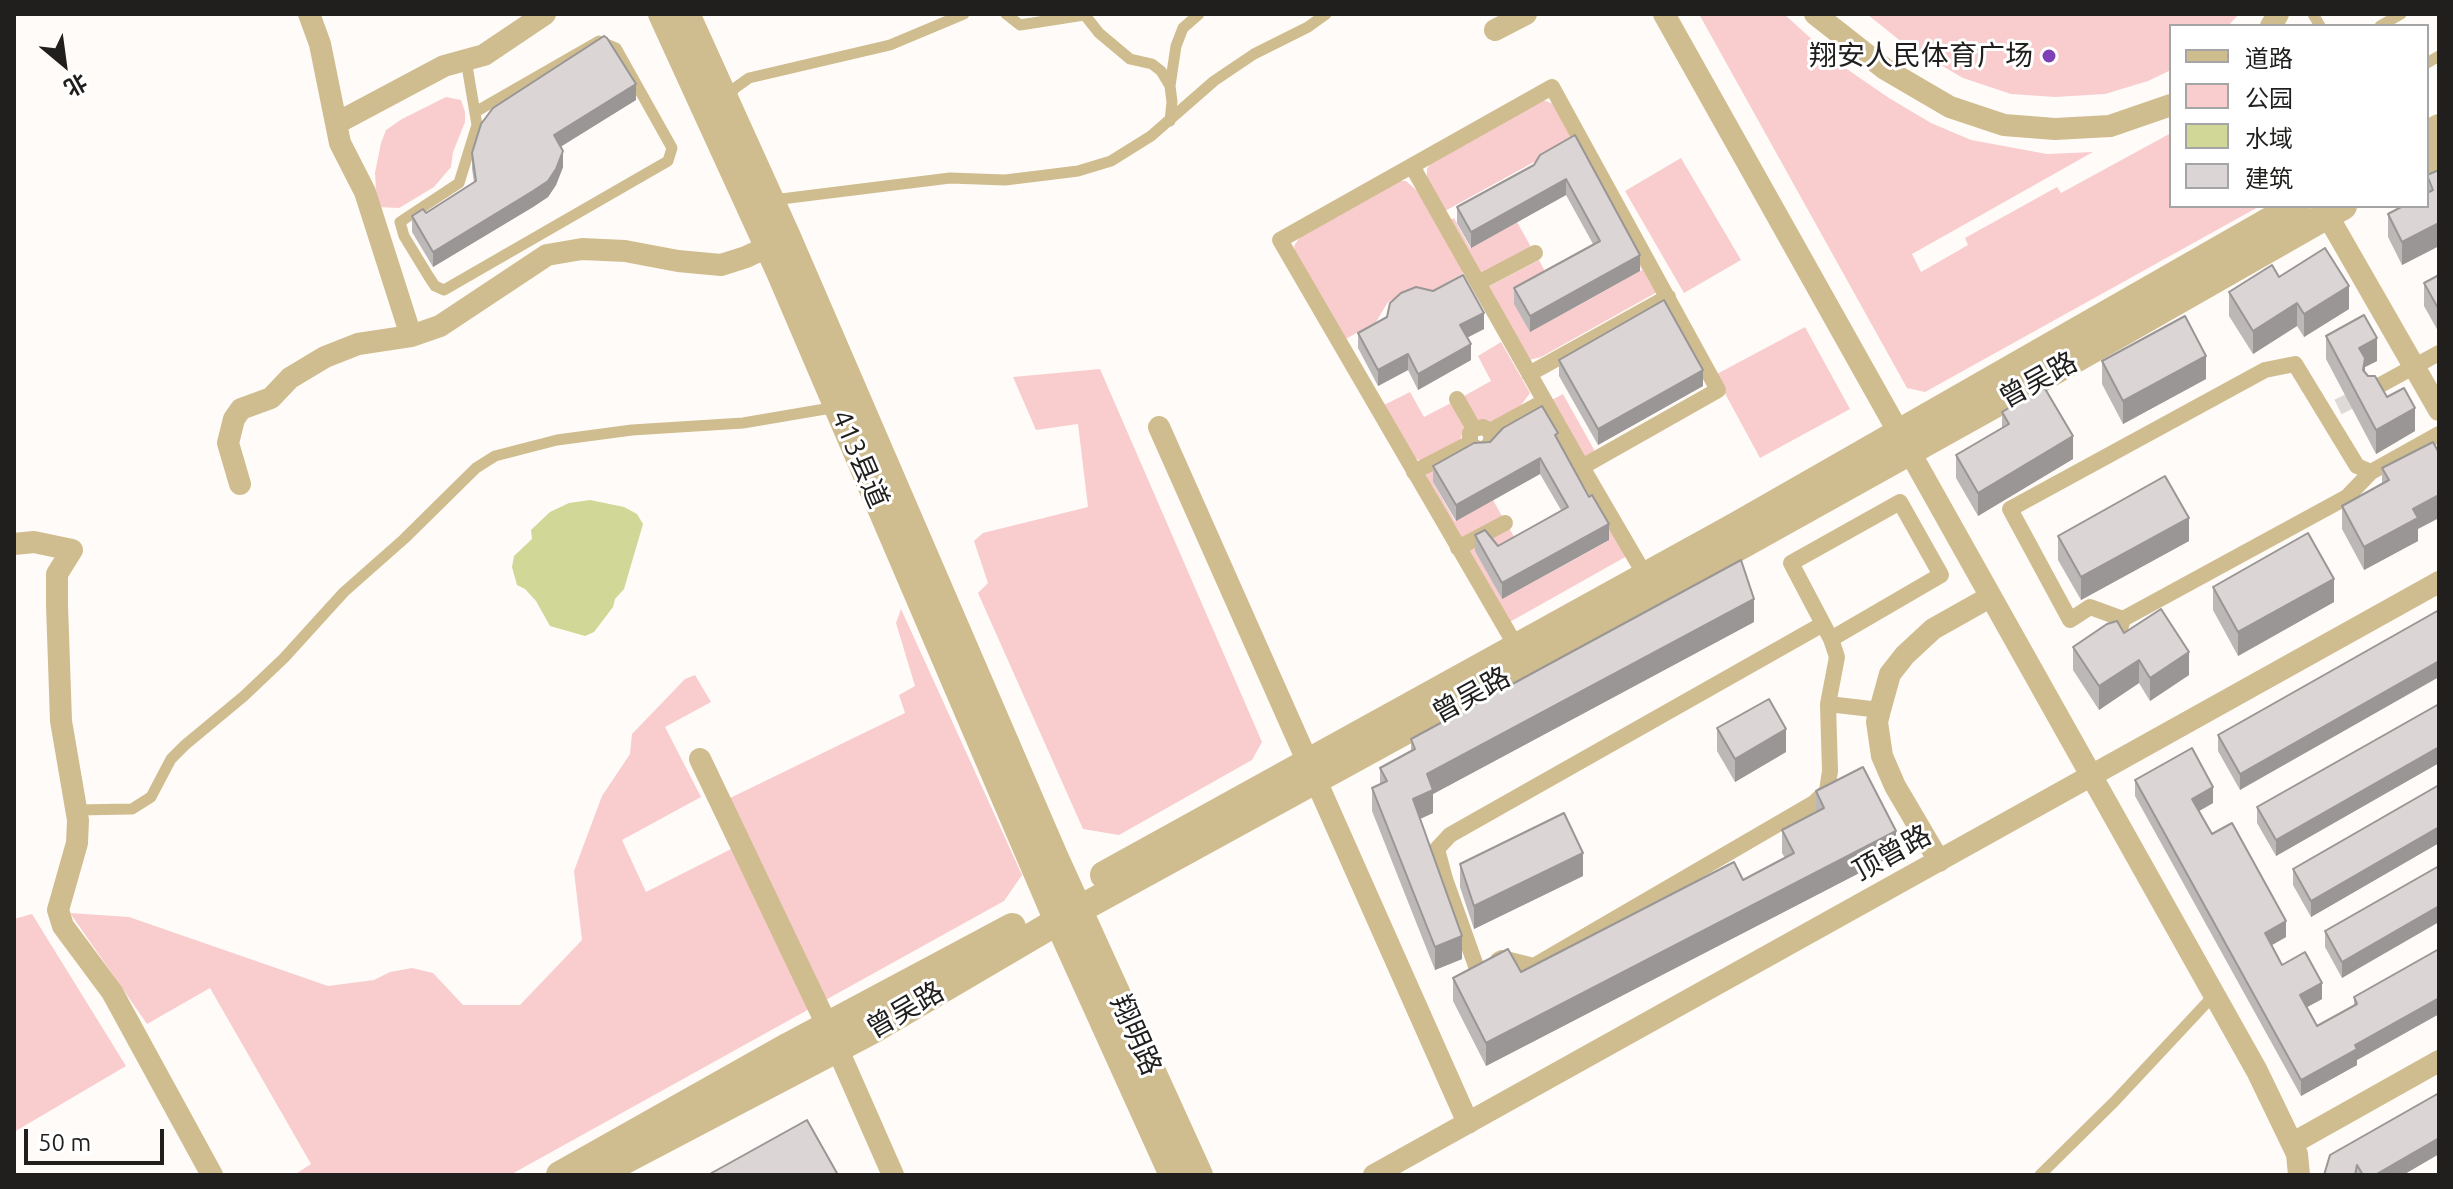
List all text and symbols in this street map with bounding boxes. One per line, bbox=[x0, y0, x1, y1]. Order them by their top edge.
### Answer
north arrow bbox=[24, 24, 104, 104]
legend bbox=[2169, 24, 2429, 208]
place label: 翔安人民体育广场 bbox=[1809, 39, 2033, 73]
text: 道路 bbox=[2245, 45, 2293, 72]
marker: 翔安人民体育广场 bbox=[2040, 47, 2058, 65]
text: 北 bbox=[60, 69, 92, 102]
text: 公园 bbox=[2245, 85, 2293, 112]
text: 水域 bbox=[2245, 125, 2293, 152]
text: 建筑 bbox=[2245, 165, 2293, 192]
street label: 曾吴路 bbox=[1993, 345, 2083, 415]
street label: 413县道 bbox=[824, 405, 896, 513]
street label: 曾吴路 bbox=[1426, 660, 1516, 730]
street label: 顶曾路 bbox=[1847, 818, 1937, 888]
street label: 曾吴路 bbox=[860, 974, 950, 1046]
street label: 翔明路 bbox=[1104, 990, 1168, 1080]
scale bar bbox=[28, 1113, 168, 1163]
text: 50 m bbox=[38, 1129, 91, 1156]

